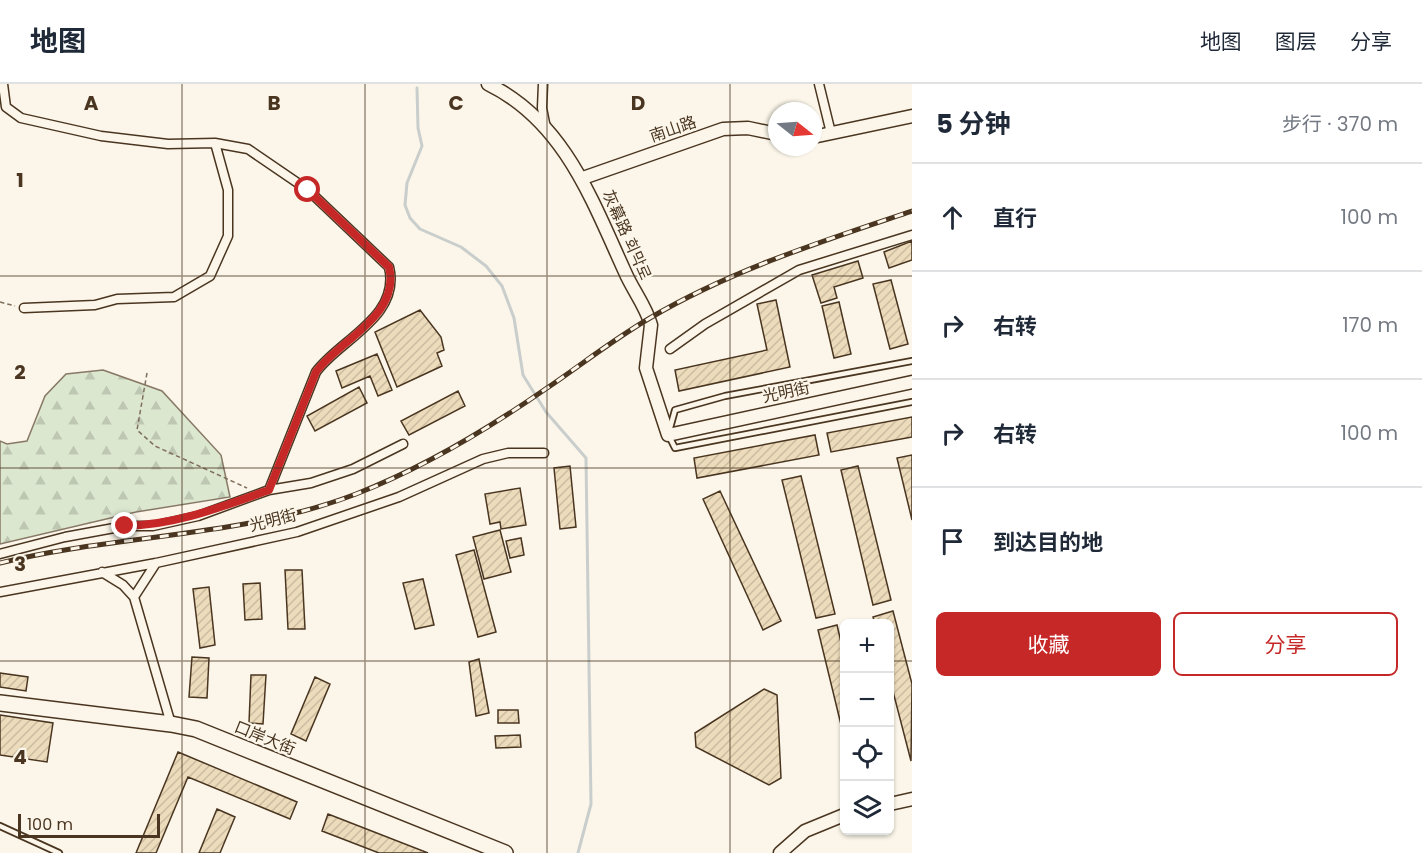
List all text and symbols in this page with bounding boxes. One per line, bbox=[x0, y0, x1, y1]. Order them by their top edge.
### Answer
text: 地图 bbox=[30, 22, 86, 61]
text: 地图 bbox=[1200, 27, 1242, 56]
text: 图层 bbox=[1275, 27, 1317, 56]
text: 分享 bbox=[1350, 27, 1392, 56]
text: A bbox=[84, 89, 99, 117]
text: B bbox=[267, 89, 281, 117]
text: C bbox=[448, 89, 464, 117]
text: D bbox=[631, 89, 645, 117]
north arrow bbox=[768, 102, 822, 156]
text: 5 分钟 bbox=[936, 106, 1010, 142]
street label: 南山路 bbox=[647, 110, 699, 148]
text: 步行 · 370 m bbox=[1282, 110, 1398, 138]
text: 1 bbox=[16, 166, 24, 194]
route start bbox=[294, 176, 320, 202]
street label: 灰幕路 회막로 bbox=[597, 186, 657, 284]
icon: ahead bbox=[936, 201, 969, 234]
text: 直行 bbox=[993, 203, 1037, 234]
text: 100 m bbox=[1341, 203, 1398, 231]
icon: right bbox=[936, 309, 969, 342]
text: 右转 bbox=[993, 311, 1037, 342]
text: 170 m bbox=[1342, 311, 1398, 339]
text: 2 bbox=[14, 358, 26, 386]
street label: 光明街 bbox=[760, 376, 812, 408]
icon: right bbox=[936, 417, 969, 450]
text: 右转 bbox=[993, 419, 1037, 450]
text: 100 m bbox=[1341, 419, 1398, 447]
street label: 光明街 bbox=[247, 503, 299, 537]
route end bbox=[111, 512, 137, 538]
icon: arrive bbox=[936, 525, 969, 558]
text: 到达目的地 bbox=[993, 527, 1103, 558]
text: 3 bbox=[14, 550, 26, 578]
button: 收藏 bbox=[936, 612, 1161, 676]
button: 分享 bbox=[1173, 612, 1398, 676]
map controls bbox=[840, 619, 894, 835]
button: + bbox=[840, 619, 894, 673]
button: − bbox=[840, 673, 894, 727]
street label: 口岸大街 bbox=[231, 715, 299, 761]
button: locate bbox=[840, 727, 894, 781]
text: 4 bbox=[13, 743, 27, 771]
button: layers bbox=[840, 781, 894, 835]
scale bar bbox=[18, 811, 160, 838]
text: 100 m bbox=[27, 813, 73, 836]

